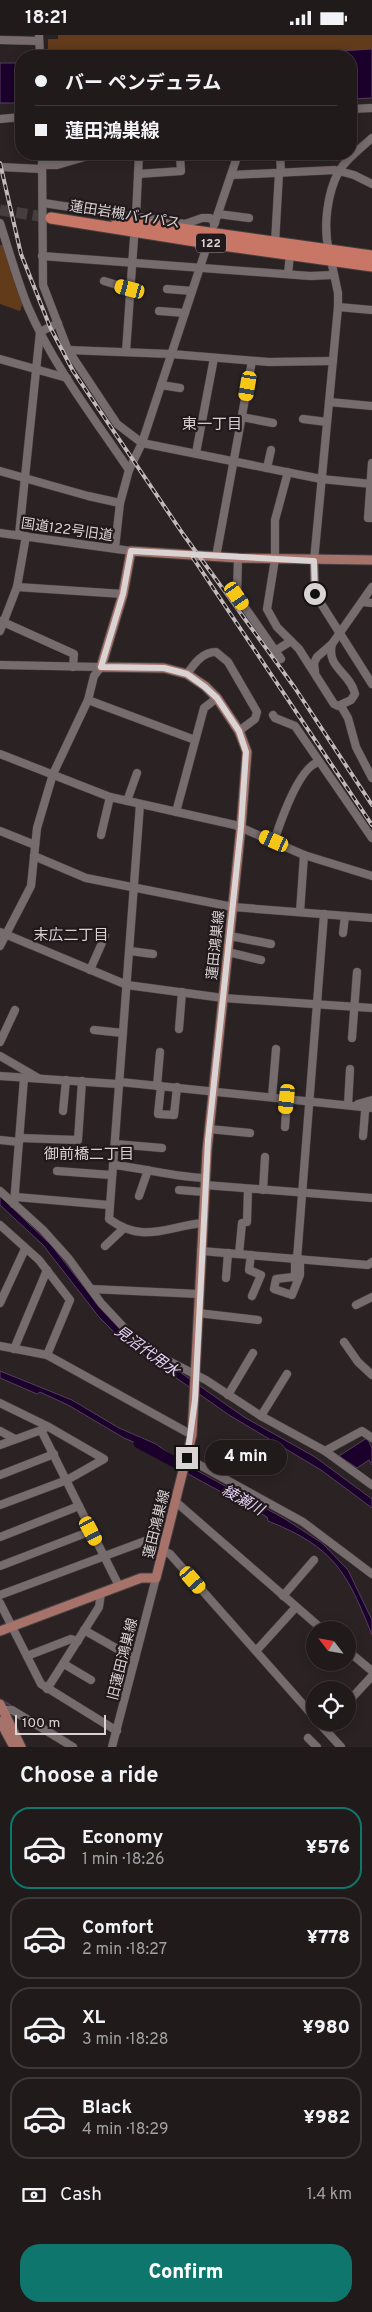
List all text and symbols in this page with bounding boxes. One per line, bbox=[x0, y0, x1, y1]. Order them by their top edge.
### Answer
text: 18:21 bbox=[25, 6, 68, 30]
text: バー ペンデュラム bbox=[65, 72, 221, 96]
text: 蓮田鴻巣線 bbox=[65, 120, 160, 144]
street label: 蓮田岩槻バイパス bbox=[68, 198, 181, 233]
road number: 122 bbox=[196, 233, 226, 253]
car bbox=[113, 278, 146, 300]
car bbox=[238, 370, 257, 402]
district label: 東一丁目 bbox=[182, 416, 242, 435]
street label: 国道122号旧道 bbox=[20, 516, 114, 545]
car bbox=[222, 579, 251, 613]
route start bbox=[304, 583, 326, 605]
car bbox=[257, 828, 290, 854]
street label: 蓮田鴻巣線 bbox=[204, 909, 229, 981]
district label: 末広二丁目 bbox=[33, 927, 109, 946]
car bbox=[277, 1083, 296, 1115]
district label: 御前橋二丁目 bbox=[44, 1146, 134, 1165]
water label: 見沼代用水 bbox=[110, 1322, 184, 1383]
callout: 4 min bbox=[204, 1441, 287, 1475]
route end bbox=[176, 1447, 198, 1469]
text: 4 min bbox=[225, 1447, 267, 1467]
water label: 綾瀬川 bbox=[218, 1482, 268, 1522]
street label: 蓮田鴻巣線 bbox=[141, 1488, 174, 1560]
car bbox=[77, 1514, 104, 1548]
car bbox=[177, 1564, 208, 1596]
street label: 旧蓮田鴻巣線 bbox=[105, 1617, 142, 1702]
north arrow bbox=[306, 1621, 356, 1671]
map controls bbox=[306, 1621, 356, 1731]
button: locate bbox=[306, 1681, 356, 1731]
scale bar bbox=[15, 1712, 106, 1735]
text: 100 m bbox=[22, 1715, 60, 1732]
text: Choose a ride bbox=[20, 1763, 158, 1790]
icon: car bbox=[22, 1826, 67, 1871]
text: Economy bbox=[82, 1826, 163, 1850]
text: ¥576 bbox=[305, 1836, 350, 1860]
text: 1 min · 18:26 bbox=[82, 1850, 165, 1870]
icon: car bbox=[22, 1916, 67, 1961]
text: Comfort bbox=[82, 1916, 154, 1940]
text: ¥778 bbox=[306, 1926, 350, 1950]
text: 2 min · 18:27 bbox=[82, 1940, 167, 1960]
icon: car bbox=[22, 2006, 67, 2051]
text: XL bbox=[82, 2006, 105, 2030]
text: ¥980 bbox=[302, 2016, 350, 2040]
text: 3 min · 18:28 bbox=[82, 2030, 168, 2050]
icon: car bbox=[22, 2096, 67, 2141]
text: Black bbox=[82, 2096, 132, 2120]
text: ¥982 bbox=[303, 2106, 350, 2130]
text: 4 min · 18:29 bbox=[82, 2120, 169, 2140]
icon: cash bbox=[20, 2181, 48, 2209]
text: Cash bbox=[60, 2183, 102, 2207]
text: 1.4 km bbox=[307, 2185, 352, 2205]
button: Confirm bbox=[20, 2244, 352, 2302]

